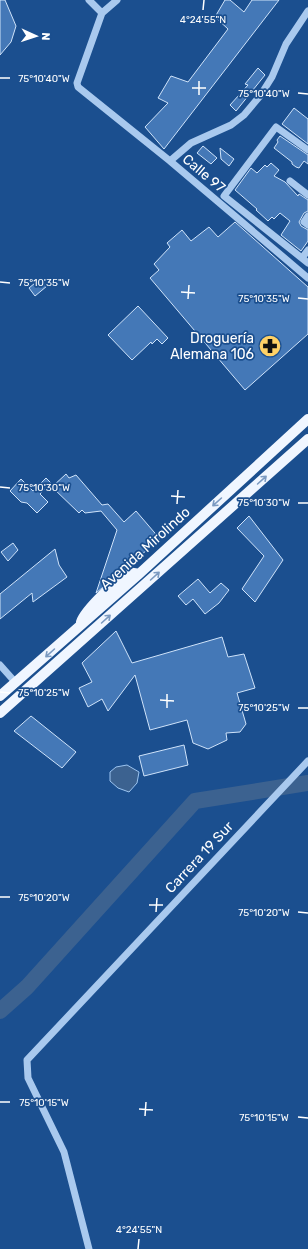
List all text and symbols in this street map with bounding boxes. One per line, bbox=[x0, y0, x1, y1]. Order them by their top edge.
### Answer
text: 4°24'55"N bbox=[180, 14, 226, 26]
north arrow bbox=[16, 16, 56, 56]
text: N bbox=[39, 32, 52, 41]
text: 75°10'40"W bbox=[18, 73, 70, 85]
text: 75°10'40"W bbox=[238, 88, 290, 100]
street label: Calle 97 bbox=[179, 151, 229, 196]
text: 75°10'35"W bbox=[18, 277, 70, 289]
text: 75°10'35"W bbox=[238, 293, 290, 305]
place label: Droguería Alemana 106 bbox=[170, 330, 254, 363]
pharmacy icon: Droguería Alemana 106 bbox=[257, 333, 283, 359]
one-way arrow bbox=[257, 475, 267, 484]
text: 75°10'30"W bbox=[18, 482, 70, 494]
one-way arrow bbox=[212, 497, 222, 506]
text: 75°10'30"W bbox=[238, 497, 290, 509]
street label: Avenida Mirolindo bbox=[97, 504, 194, 593]
one-way arrow bbox=[150, 571, 160, 580]
one-way arrow bbox=[101, 614, 111, 624]
one-way arrow bbox=[45, 648, 55, 657]
text: 75°10'25"W bbox=[18, 687, 70, 699]
text: 75°10'25"W bbox=[238, 702, 290, 714]
street label: Carrera 19 Sur bbox=[162, 817, 237, 897]
text: 75°10'20"W bbox=[18, 892, 70, 904]
text: 75°10'20"W bbox=[238, 907, 290, 919]
text: 75°10'15"W bbox=[19, 1097, 69, 1109]
text: 75°10'15"W bbox=[239, 1112, 289, 1124]
text: 4°24'55"N bbox=[116, 1224, 162, 1236]

